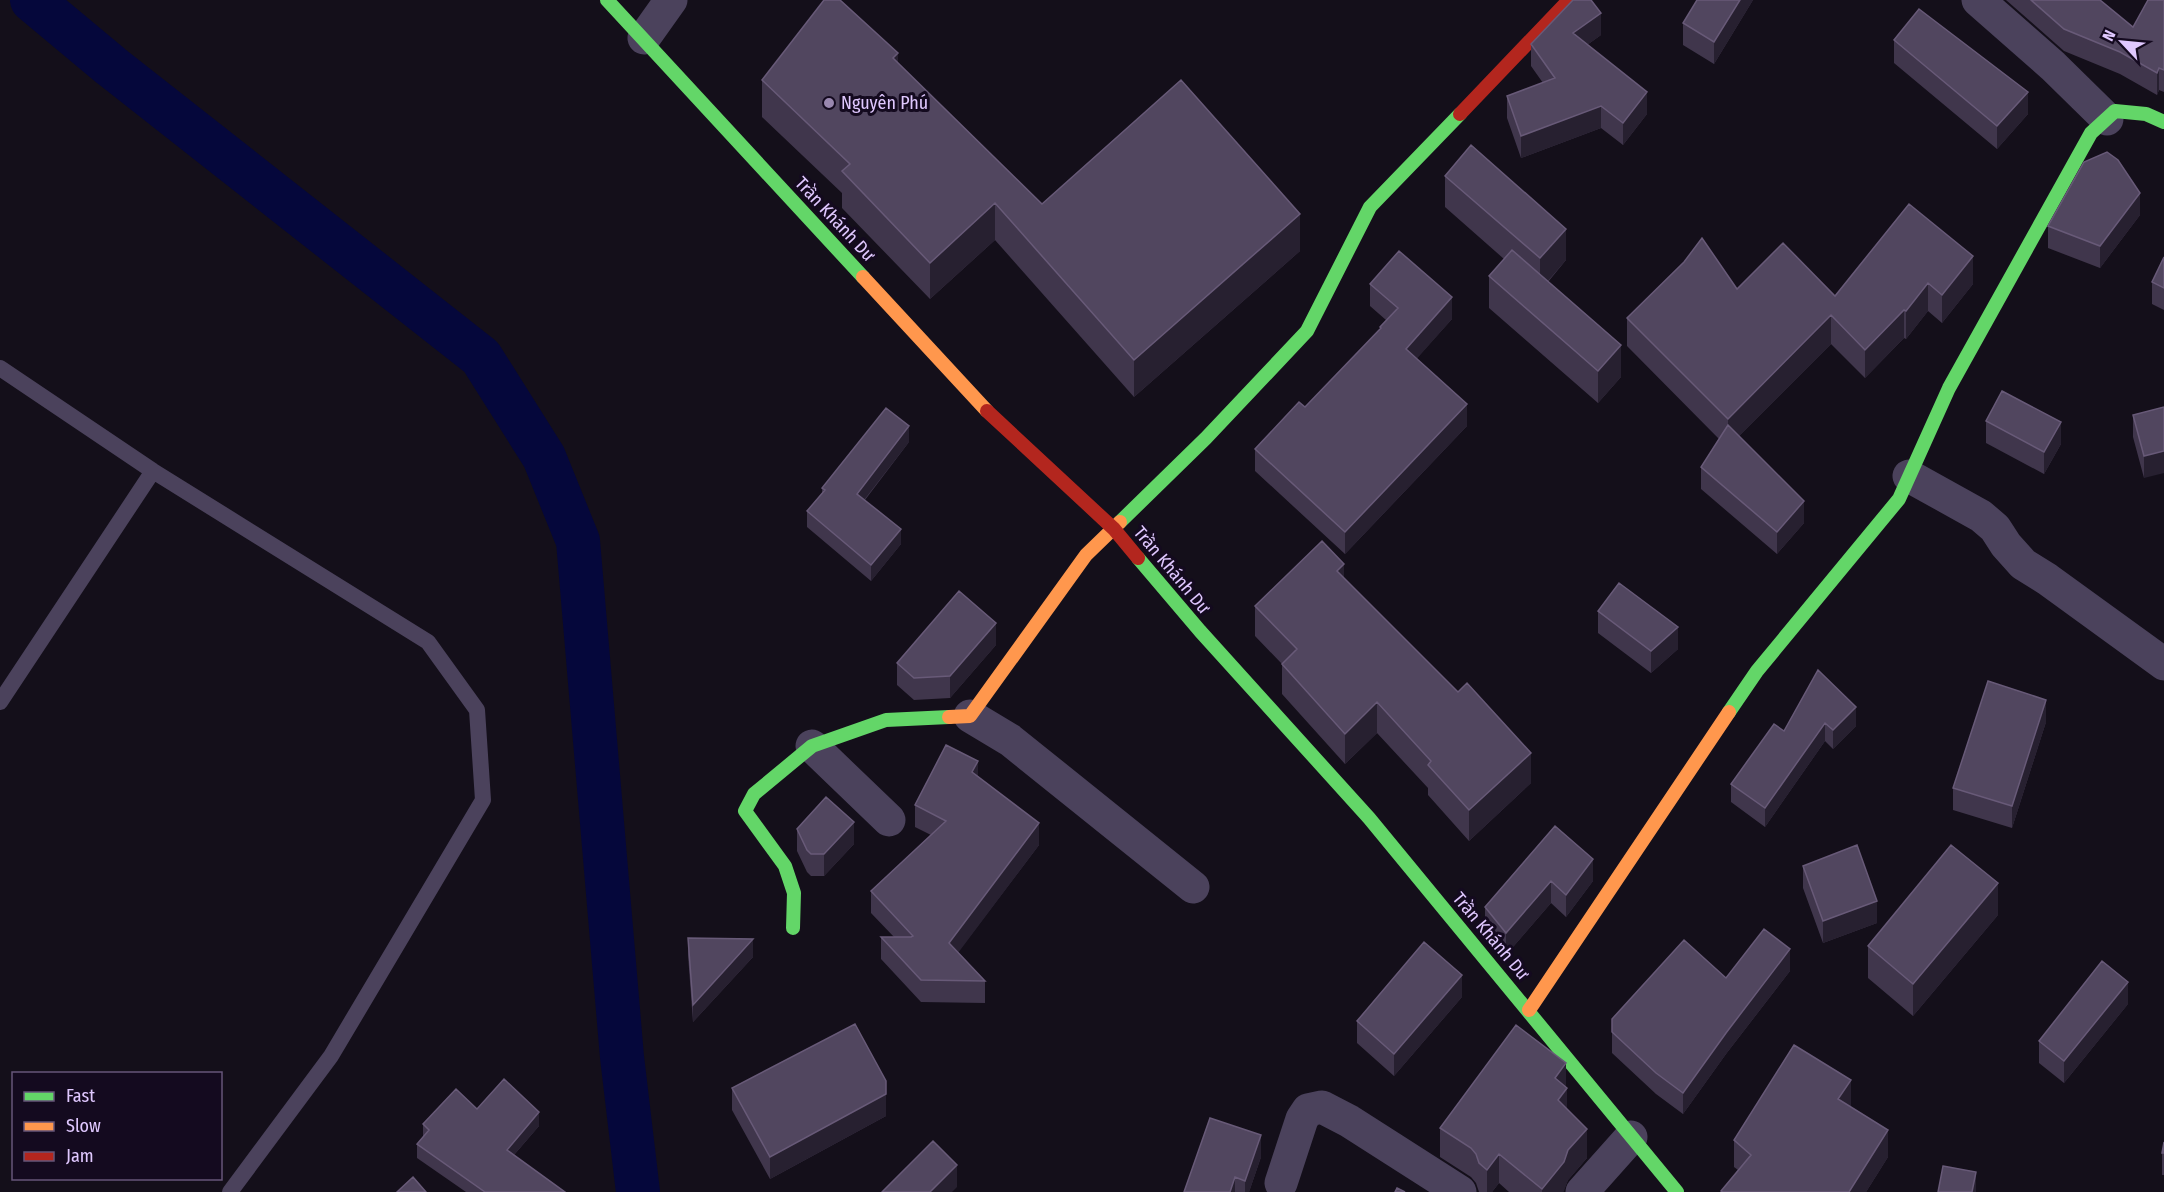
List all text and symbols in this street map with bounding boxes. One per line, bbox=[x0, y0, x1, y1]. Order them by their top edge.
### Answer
north arrow bbox=[2092, 12, 2152, 72]
text: N bbox=[2098, 27, 2120, 44]
place label: Nguyên Phú bbox=[841, 92, 928, 114]
marker: Nguyên Phú bbox=[822, 96, 836, 110]
street label: Trần Khánh Dư bbox=[790, 172, 880, 266]
street label: Trần Khánh Dư bbox=[1129, 522, 1215, 618]
street label: Trần Khánh Dư bbox=[1448, 888, 1534, 984]
legend bbox=[12, 1072, 222, 1180]
text: Fast bbox=[66, 1085, 95, 1107]
text: Slow bbox=[66, 1115, 101, 1137]
text: Jam bbox=[66, 1145, 94, 1167]

